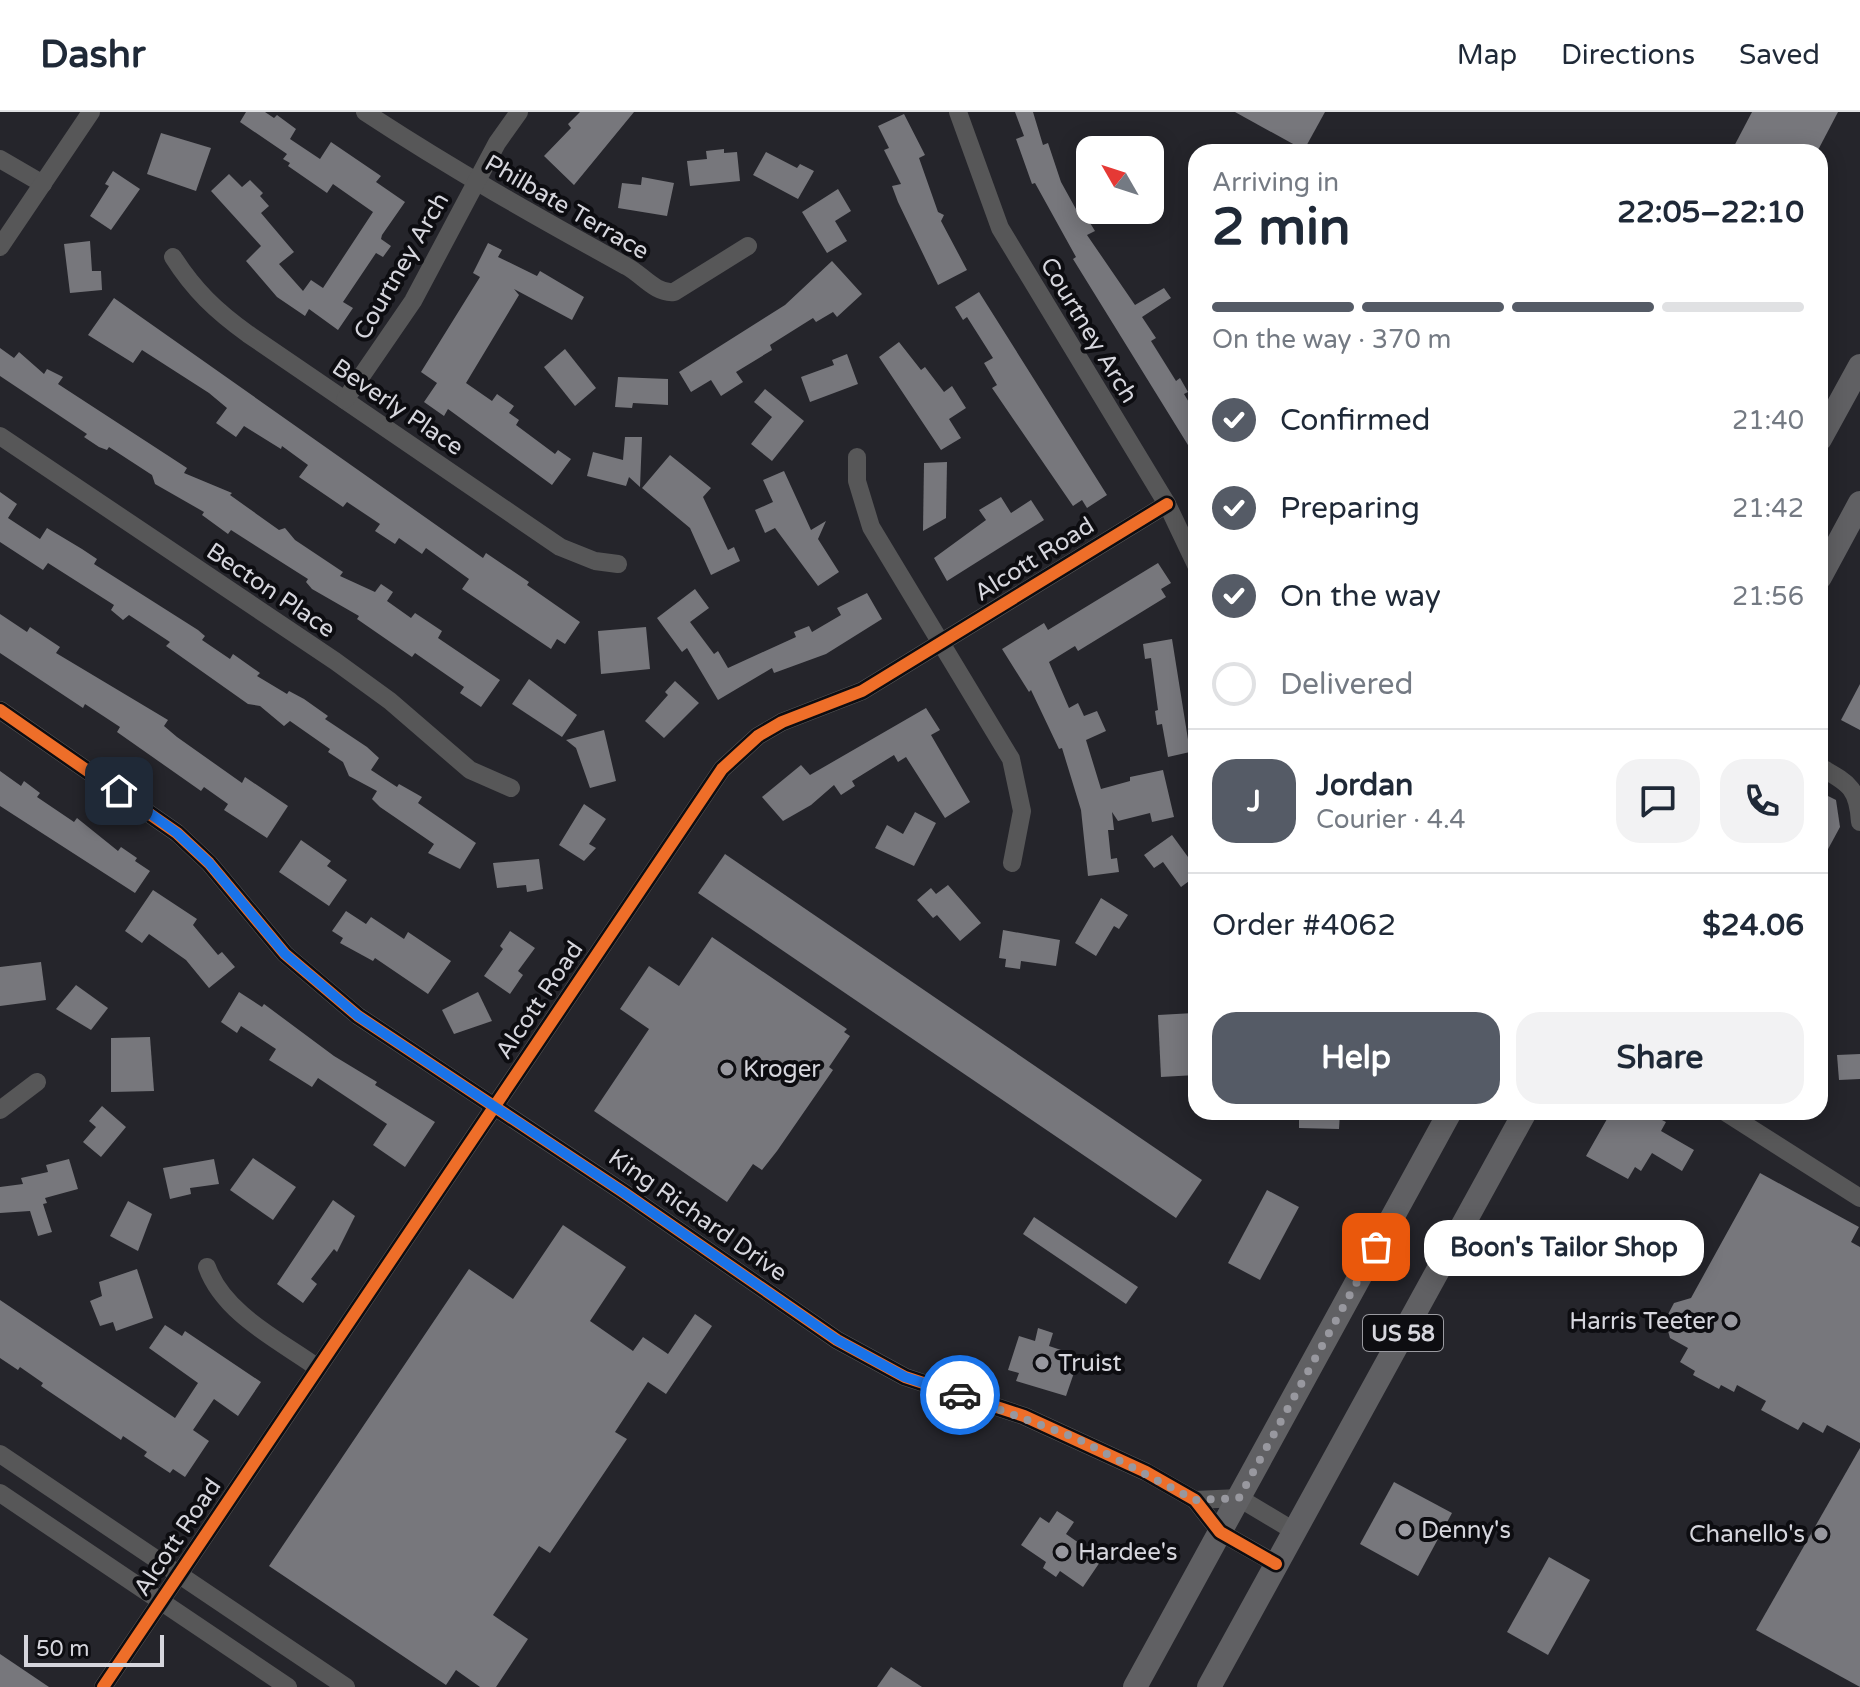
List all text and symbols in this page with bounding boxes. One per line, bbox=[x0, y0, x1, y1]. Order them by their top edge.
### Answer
text: Dashr bbox=[40, 32, 145, 78]
text: Map bbox=[1457, 38, 1517, 72]
text: Directions bbox=[1561, 38, 1695, 72]
text: Saved bbox=[1739, 38, 1820, 72]
north arrow bbox=[1076, 136, 1164, 224]
map controls bbox=[1076, 136, 1164, 224]
street label: Philbate Terrace bbox=[480, 149, 654, 266]
text: Arriving in bbox=[1212, 167, 1339, 198]
street label: Courtney Arch bbox=[348, 188, 455, 345]
text: 22:05–22:10 bbox=[1617, 194, 1804, 231]
text: 2 min bbox=[1212, 196, 1351, 259]
street label: Courtney Arch bbox=[1034, 252, 1144, 408]
text: On the way · 370 m bbox=[1212, 324, 1451, 355]
street label: Beverly Place bbox=[327, 353, 469, 462]
icon: check bbox=[1212, 398, 1256, 442]
text: Confirmed bbox=[1280, 402, 1431, 439]
text: 21:40 bbox=[1732, 405, 1804, 436]
icon: check bbox=[1212, 486, 1256, 530]
text: Preparing bbox=[1280, 490, 1420, 527]
text: 21:42 bbox=[1732, 493, 1804, 524]
street label: Alcott Road bbox=[969, 511, 1100, 608]
street label: Becton Place bbox=[201, 537, 341, 644]
icon: check bbox=[1212, 574, 1256, 618]
text: On the way bbox=[1280, 578, 1441, 615]
text: 21:56 bbox=[1732, 581, 1804, 612]
text: Delivered bbox=[1280, 666, 1414, 703]
pin bbox=[85, 757, 153, 825]
button: chat bbox=[1616, 759, 1700, 843]
button: phone bbox=[1720, 759, 1804, 843]
text: Jordan bbox=[1316, 767, 1413, 804]
icon: home bbox=[97, 769, 141, 813]
text: J bbox=[1247, 783, 1261, 820]
text: Courier · 4.4 bbox=[1316, 804, 1466, 835]
text: Order #4062 bbox=[1212, 907, 1396, 944]
text: $24.06 bbox=[1702, 907, 1804, 944]
street label: Alcott Road bbox=[489, 936, 589, 1065]
button: Help bbox=[1212, 1012, 1500, 1104]
button: Share bbox=[1516, 1012, 1804, 1104]
place label: Kroger bbox=[743, 1055, 821, 1084]
marker: Kroger bbox=[718, 1060, 736, 1078]
street label: King Richard Drive bbox=[603, 1143, 793, 1288]
pin bbox=[1342, 1213, 1410, 1281]
callout: Boon's Tailor Shop bbox=[1424, 1219, 1704, 1275]
icon: bag bbox=[1354, 1225, 1398, 1269]
text: Boon's Tailor Shop bbox=[1450, 1232, 1678, 1263]
place label: Harris Teeter bbox=[1569, 1307, 1716, 1336]
marker: Harris Teeter bbox=[1722, 1312, 1740, 1330]
road number: US 58 bbox=[1363, 1315, 1443, 1351]
place label: Truist bbox=[1058, 1349, 1122, 1378]
marker: Truist bbox=[1033, 1354, 1051, 1372]
courier bbox=[920, 1355, 1000, 1435]
icon: car bbox=[938, 1373, 982, 1417]
street label: Alcott Road bbox=[127, 1473, 227, 1602]
place label: Denny's bbox=[1421, 1516, 1511, 1545]
place label: Chanello's bbox=[1689, 1520, 1805, 1549]
marker: Denny's bbox=[1396, 1521, 1414, 1539]
marker: Chanello's bbox=[1812, 1525, 1830, 1543]
place label: Hardee's bbox=[1078, 1538, 1178, 1567]
marker: Hardee's bbox=[1053, 1543, 1071, 1561]
scale bar bbox=[24, 1631, 164, 1667]
text: 50 m bbox=[36, 1636, 90, 1662]

